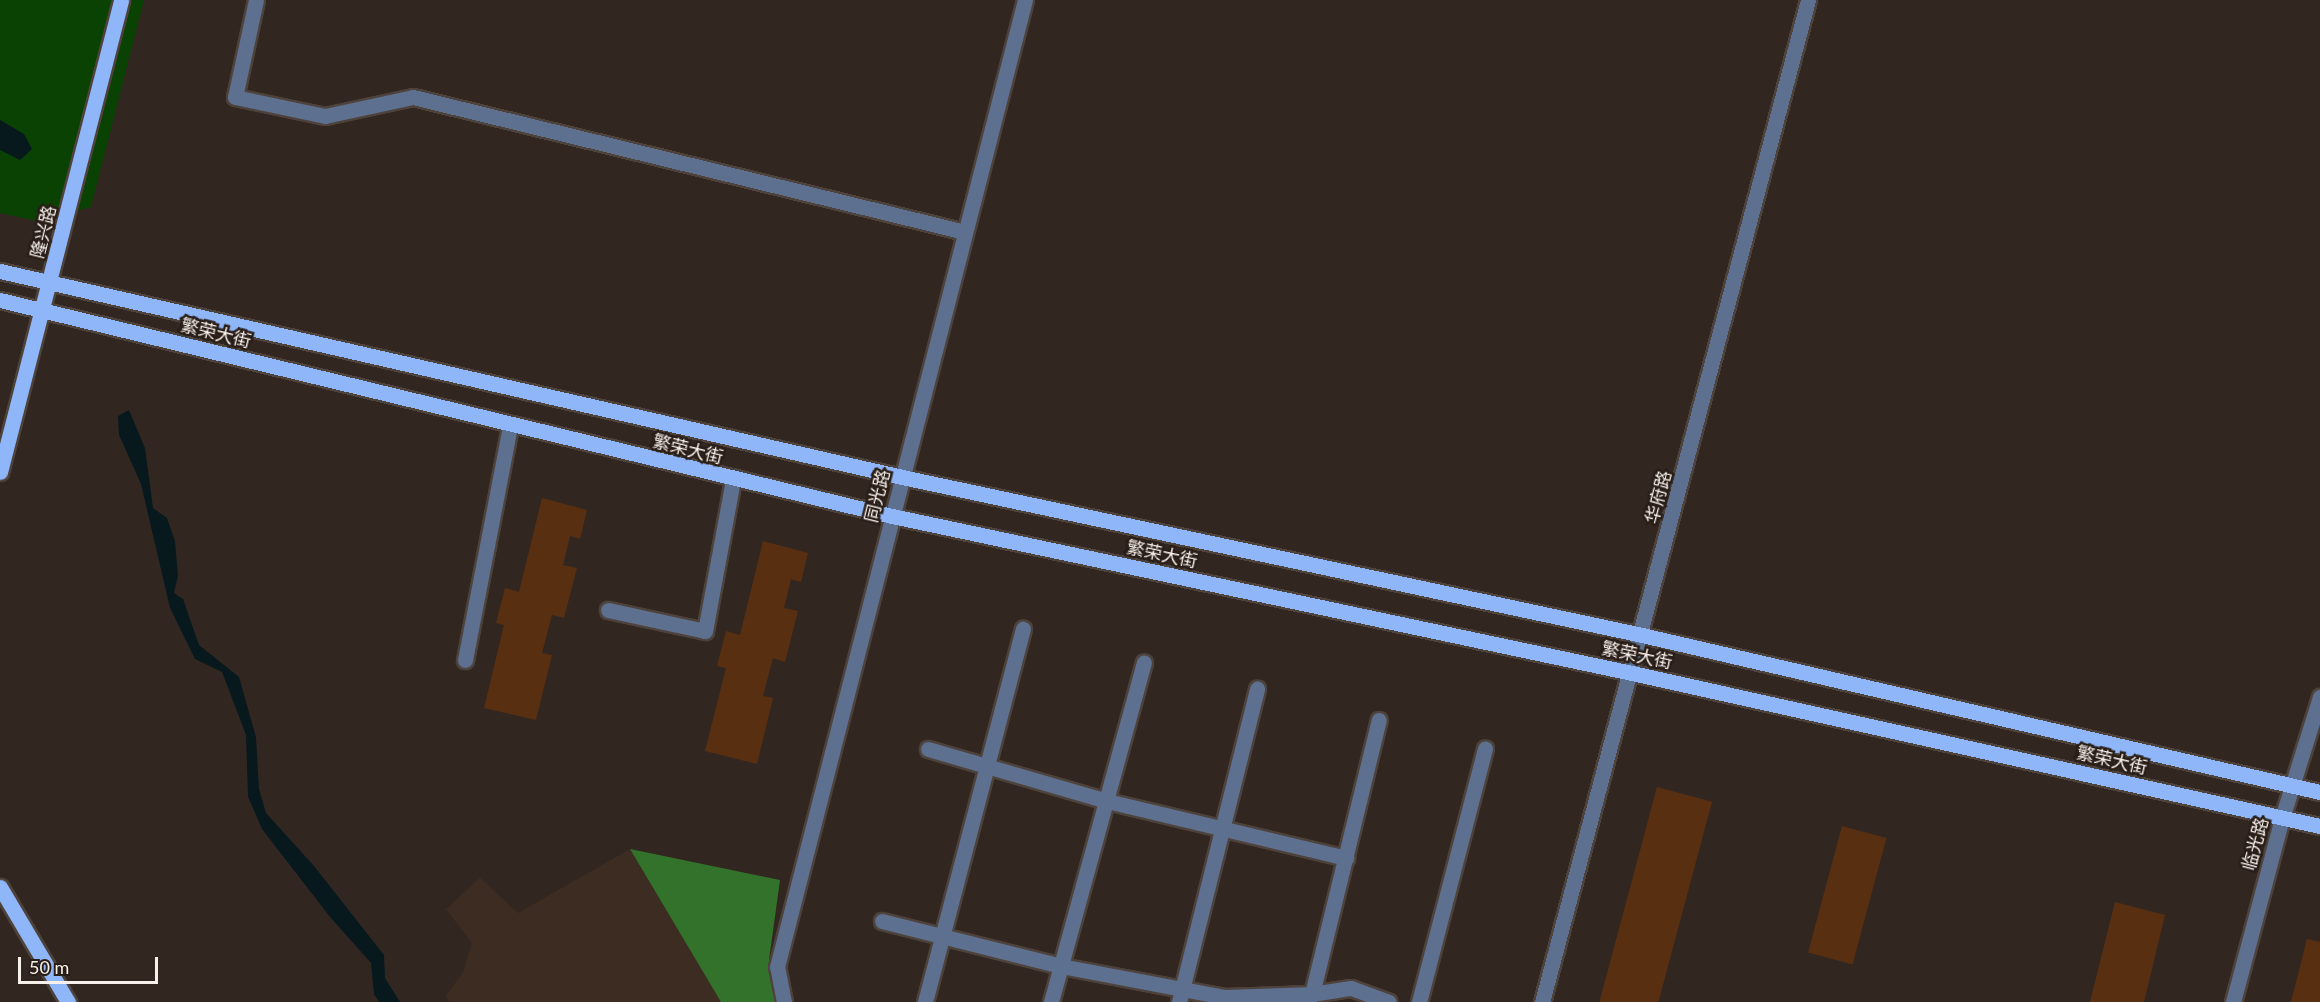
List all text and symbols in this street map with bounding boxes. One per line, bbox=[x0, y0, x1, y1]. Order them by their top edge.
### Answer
street label: 隆兴路 bbox=[26, 203, 60, 261]
street label: 繁荣大街 bbox=[178, 314, 254, 352]
street label: 繁荣大街 bbox=[650, 430, 726, 468]
street label: 同光路 bbox=[860, 467, 894, 525]
street label: 华府路 bbox=[1641, 468, 1675, 526]
street label: 繁荣大街 bbox=[1125, 536, 1199, 572]
street label: 繁荣大街 bbox=[1600, 637, 1674, 673]
street label: 繁荣大街 bbox=[2074, 741, 2150, 779]
street label: 临光路 bbox=[2238, 815, 2272, 873]
scale bar bbox=[21, 945, 160, 983]
text: 50 m bbox=[29, 956, 69, 978]

